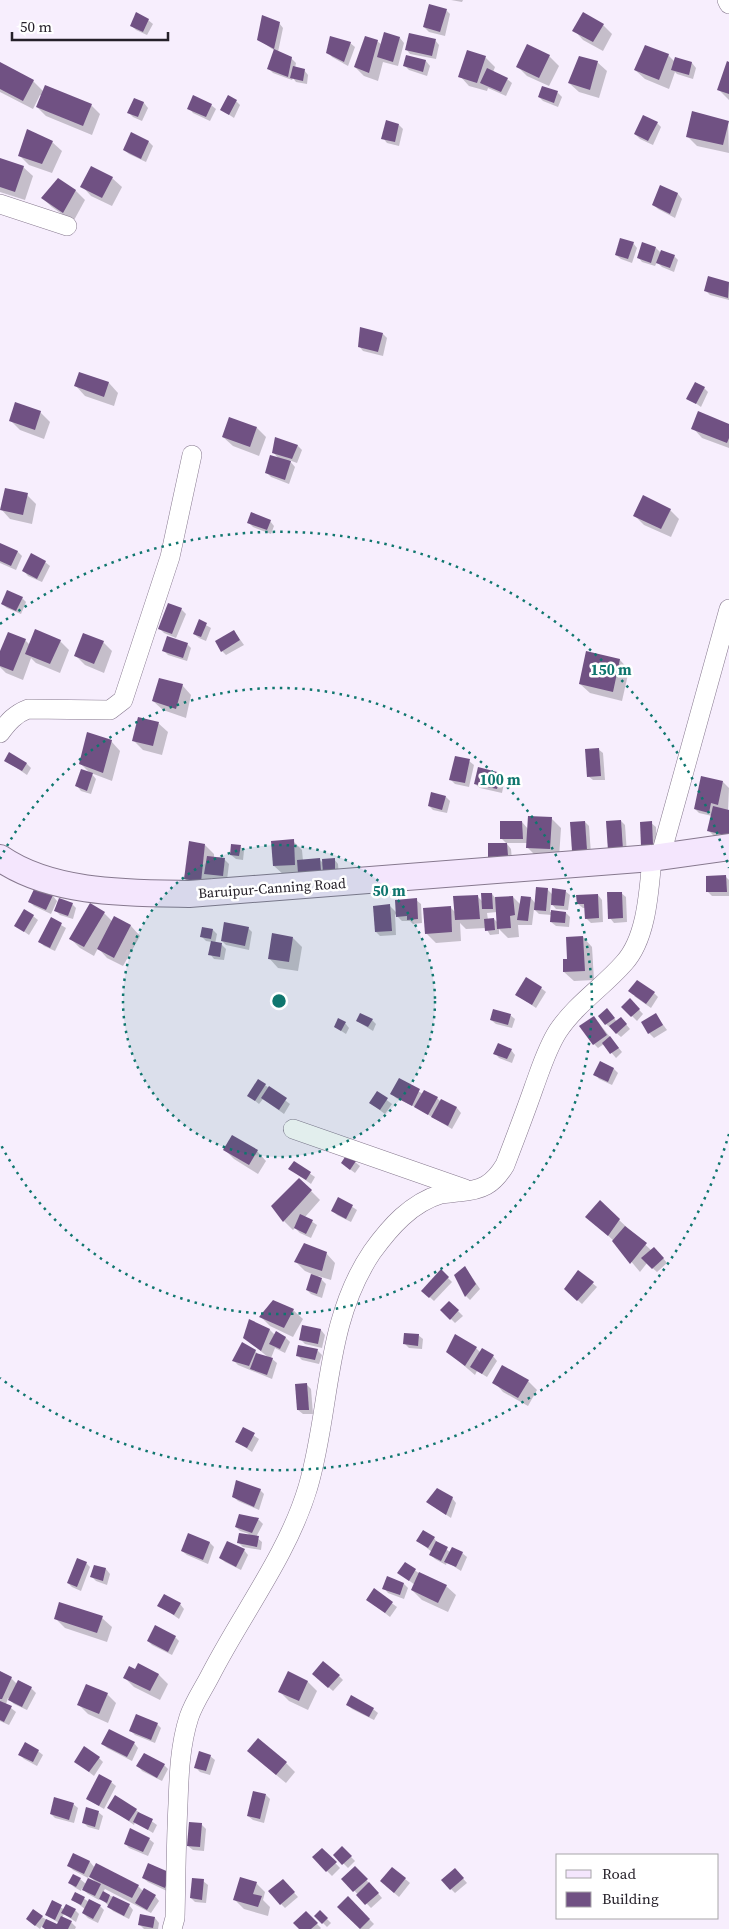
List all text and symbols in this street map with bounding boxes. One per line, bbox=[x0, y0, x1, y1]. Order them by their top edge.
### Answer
scale bar bbox=[12, 10, 169, 42]
text: 50 m bbox=[20, 16, 52, 37]
text: 150 m bbox=[590, 659, 632, 680]
text: 100 m bbox=[479, 769, 521, 790]
street label: Baruipur-Canning Road bbox=[198, 873, 347, 903]
text: 50 m bbox=[372, 880, 406, 901]
centre of rings bbox=[270, 992, 288, 1010]
legend bbox=[556, 1854, 719, 1919]
text: Road bbox=[602, 1863, 636, 1884]
text: Building bbox=[602, 1888, 659, 1909]

